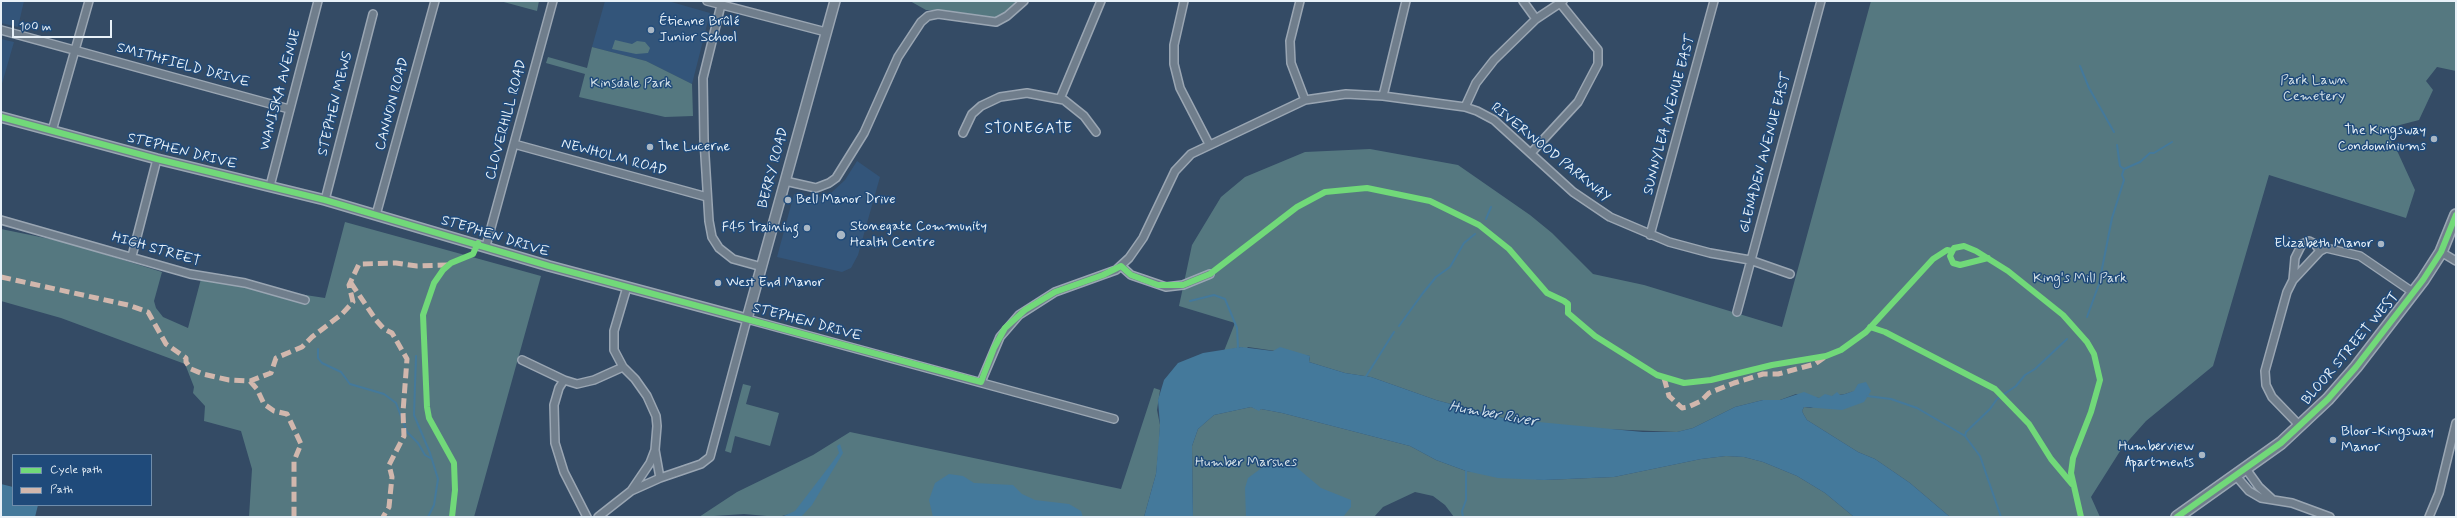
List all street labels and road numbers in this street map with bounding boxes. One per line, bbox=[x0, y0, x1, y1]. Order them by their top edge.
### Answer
street label: WANISKA AVENUE bbox=[257, 28, 305, 152]
street label: SUNNYLEA AVENUE EAST bbox=[1641, 33, 1699, 197]
street label: SMITHFIELD DRIVE bbox=[115, 40, 251, 92]
street label: STEPHEN MEWS bbox=[315, 50, 357, 158]
street label: CANNON ROAD bbox=[373, 56, 413, 152]
street label: CLOVERHILL ROAD bbox=[483, 58, 531, 182]
street label: GLENADEN AVENUE EAST bbox=[1737, 71, 1795, 235]
street label: RIVERWOOD PARKWAY bbox=[1487, 100, 1613, 206]
street label: BERRY ROAD bbox=[755, 126, 793, 210]
street label: STEPHEN DRIVE bbox=[126, 130, 238, 174]
street label: NEWHOLM ROAD bbox=[559, 136, 669, 180]
street label: STEPHEN DRIVE bbox=[439, 213, 551, 261]
street label: HIGH STREET bbox=[110, 229, 202, 271]
street label: BLOOR STREET WEST bbox=[2299, 289, 2403, 409]
street label: STEPHEN DRIVE bbox=[751, 300, 863, 346]

